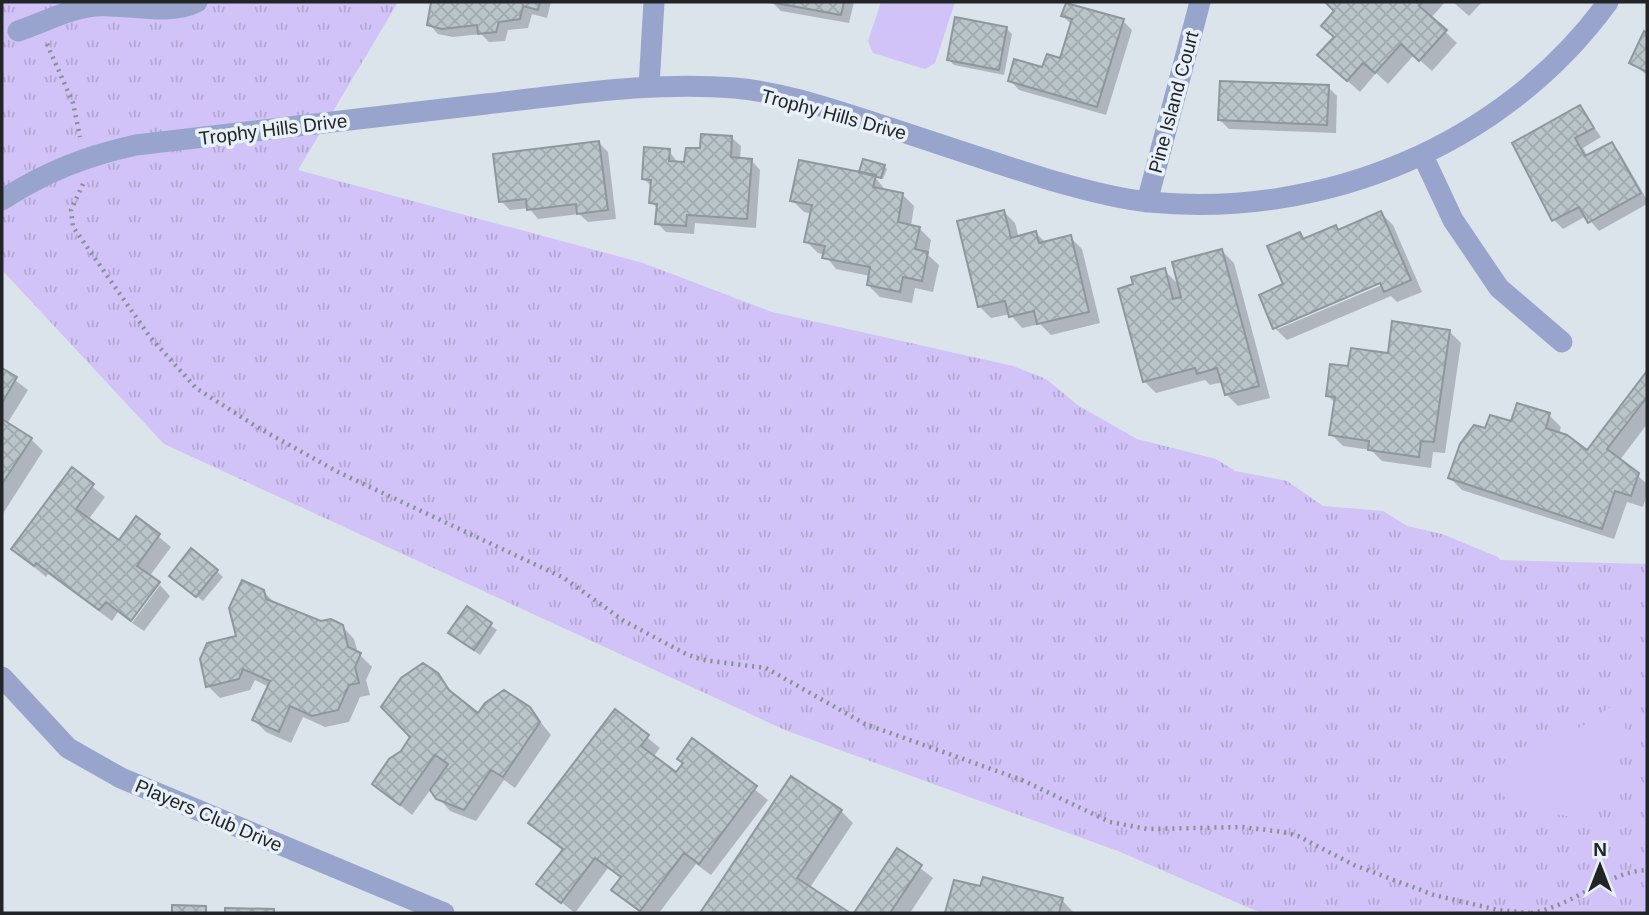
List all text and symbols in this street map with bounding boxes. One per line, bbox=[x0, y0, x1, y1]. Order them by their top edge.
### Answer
street label: Pine Island Court bbox=[1144, 28, 1203, 175]
street label: Trophy Hills Drive bbox=[759, 85, 909, 144]
street label: Trophy Hills Drive bbox=[198, 110, 348, 149]
street label: Players Club Drive bbox=[132, 775, 285, 856]
north arrow bbox=[1565, 831, 1635, 901]
text: N bbox=[1593, 839, 1607, 860]

